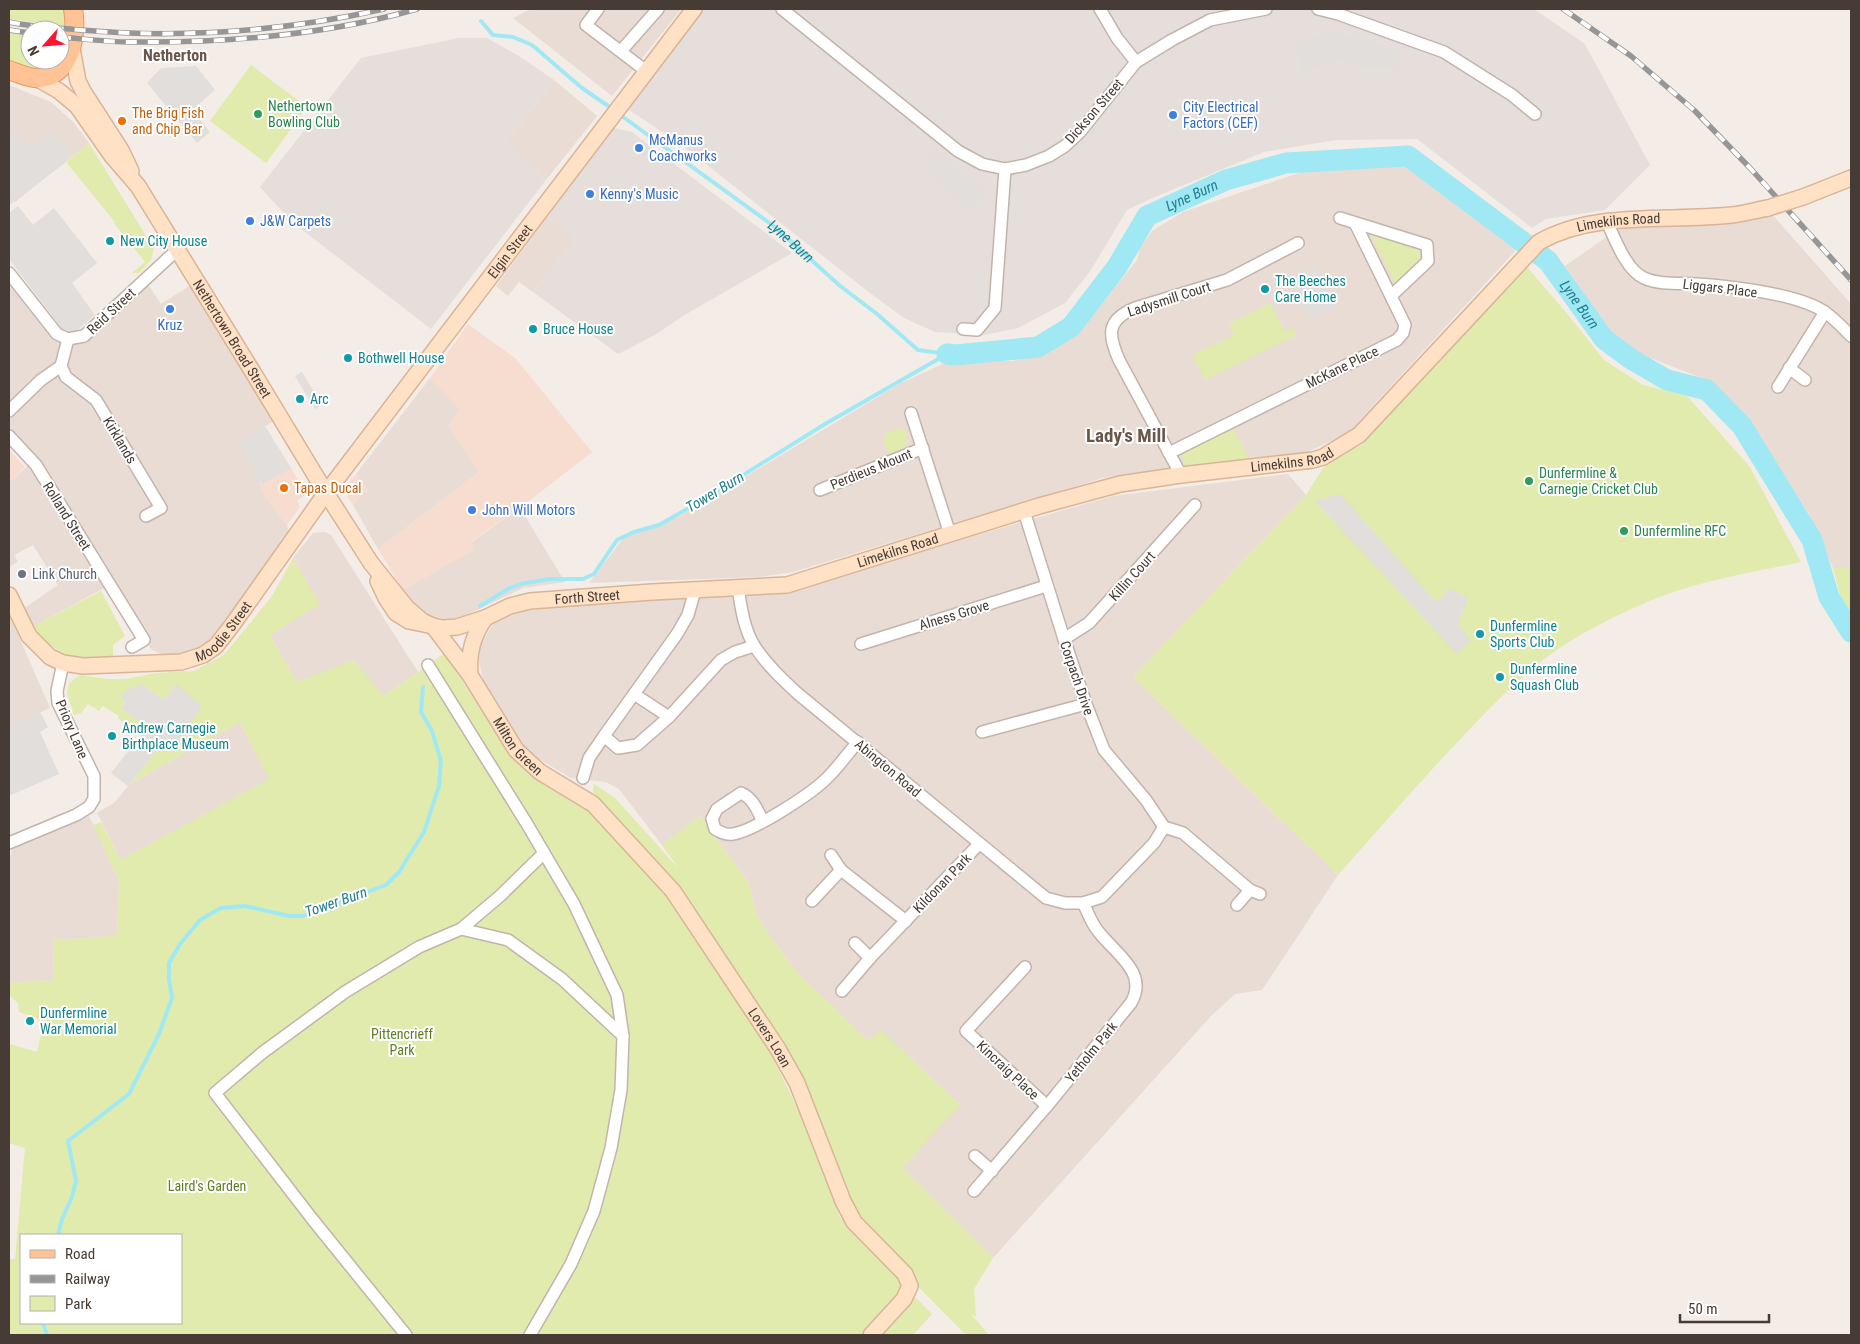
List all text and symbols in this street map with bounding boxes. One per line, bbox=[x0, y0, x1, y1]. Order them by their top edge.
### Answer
north arrow bbox=[20, 20, 70, 70]
text: N bbox=[24, 43, 42, 58]
district label: Netherton bbox=[143, 46, 207, 65]
street label: Dickson Street bbox=[1062, 75, 1126, 147]
place label: Nethertown Bowling Club bbox=[268, 98, 340, 130]
place label: City Electrical Factors (CEF) bbox=[1183, 99, 1259, 132]
place label: The Brig Fish and Chip Bar bbox=[132, 105, 204, 137]
marker: Nethertown Bowling Club bbox=[252, 108, 264, 120]
marker: City Electrical Factors (CEF) bbox=[1167, 109, 1179, 121]
marker: The Brig Fish and Chip Bar bbox=[116, 115, 128, 127]
place label: McManus Coachworks bbox=[649, 132, 717, 164]
marker: McManus Coachworks bbox=[633, 142, 645, 154]
water label: Lyne Burn bbox=[1163, 176, 1221, 215]
place label: Kenny's Music bbox=[600, 186, 678, 202]
marker: Kenny's Music bbox=[584, 188, 596, 200]
street label: Limekilns Road bbox=[1575, 210, 1661, 235]
place label: J&W Carpets bbox=[260, 213, 331, 229]
marker: J&W Carpets bbox=[244, 215, 256, 227]
water label: Lyne Burn bbox=[764, 216, 818, 267]
street label: Elgin Street bbox=[484, 221, 535, 281]
place label: New City House bbox=[120, 233, 208, 249]
marker: New City House bbox=[104, 235, 116, 247]
place label: The Beeches Care Home bbox=[1275, 273, 1346, 305]
street label: Liggars Place bbox=[1682, 275, 1759, 301]
street label: Nethertown Broad Street bbox=[190, 277, 275, 401]
water label: Lyne Burn bbox=[1556, 277, 1603, 333]
street label: Ladysmill Court bbox=[1125, 278, 1213, 320]
marker: The Beeches Care Home bbox=[1259, 283, 1271, 295]
street label: Reid Street bbox=[84, 285, 138, 337]
marker: Kruz bbox=[164, 303, 176, 315]
place label: Kruz bbox=[158, 317, 182, 333]
place label: Bruce House bbox=[543, 321, 614, 337]
marker: Bruce House bbox=[527, 323, 539, 335]
street label: McKane Place bbox=[1303, 342, 1381, 391]
place label: Bothwell House bbox=[358, 350, 445, 366]
marker: Bothwell House bbox=[342, 352, 354, 364]
place label: Arc bbox=[310, 391, 329, 407]
marker: Arc bbox=[294, 393, 306, 405]
street label: Kirklands bbox=[100, 414, 140, 466]
district label: Lady's Mill bbox=[1086, 424, 1166, 447]
street label: Limekilns Road bbox=[1250, 444, 1337, 475]
street label: Perdieus Mount bbox=[828, 445, 914, 493]
place label: Dunfermline & Carnegie Cricket Club bbox=[1539, 465, 1658, 497]
water label: Tower Burn bbox=[683, 468, 747, 516]
marker: Dunfermline & Carnegie Cricket Club bbox=[1523, 475, 1535, 487]
street label: Rolland Street bbox=[40, 479, 94, 553]
place label: Tapas Ducal bbox=[294, 480, 362, 496]
marker: Tapas Ducal bbox=[278, 482, 290, 494]
place label: John Will Motors bbox=[482, 502, 575, 518]
marker: John Will Motors bbox=[466, 504, 478, 516]
place label: Dunfermline RFC bbox=[1634, 523, 1726, 539]
marker: Dunfermline RFC bbox=[1618, 525, 1630, 537]
street label: Limekilns Road bbox=[855, 530, 940, 571]
street label: Killin Court bbox=[1106, 548, 1158, 604]
place label: Link Church bbox=[32, 566, 97, 582]
marker: Link Church bbox=[16, 568, 28, 580]
street label: Forth Street bbox=[554, 586, 620, 607]
street label: Alness Grove bbox=[917, 597, 991, 633]
street label: Moodie Street bbox=[193, 598, 255, 665]
place label: Dunfermline Sports Club bbox=[1490, 618, 1557, 650]
marker: Dunfermline Sports Club bbox=[1474, 628, 1486, 640]
street label: Corpach Drive bbox=[1057, 639, 1097, 718]
place label: Dunfermline Squash Club bbox=[1510, 661, 1579, 693]
marker: Dunfermline Squash Club bbox=[1494, 671, 1506, 683]
street label: Priory Lane bbox=[52, 697, 92, 761]
street label: Milton Green bbox=[490, 714, 546, 779]
place label: Andrew Carnegie Birthplace Museum bbox=[122, 720, 229, 752]
marker: Andrew Carnegie Birthplace Museum bbox=[106, 730, 118, 742]
street label: Abington Road bbox=[852, 736, 924, 800]
street label: Kildonan Park bbox=[910, 849, 975, 916]
water label: Tower Burn bbox=[302, 883, 370, 921]
place label: Dunfermline War Memorial bbox=[40, 1005, 117, 1037]
street label: Lovers Loan bbox=[745, 1005, 794, 1070]
marker: Dunfermline War Memorial bbox=[24, 1015, 36, 1027]
street label: Yetholm Park bbox=[1062, 1018, 1121, 1086]
park label: Pittencrieff Park bbox=[371, 1026, 434, 1058]
street label: Kincraig Place bbox=[974, 1037, 1043, 1103]
park label: Laird's Garden bbox=[168, 1178, 246, 1194]
legend bbox=[20, 1234, 182, 1324]
text: Road bbox=[65, 1245, 95, 1263]
text: Railway bbox=[65, 1270, 110, 1288]
scale bar bbox=[1680, 1292, 1769, 1324]
text: Park bbox=[65, 1295, 92, 1313]
text: 50 m bbox=[1688, 1300, 1718, 1318]

